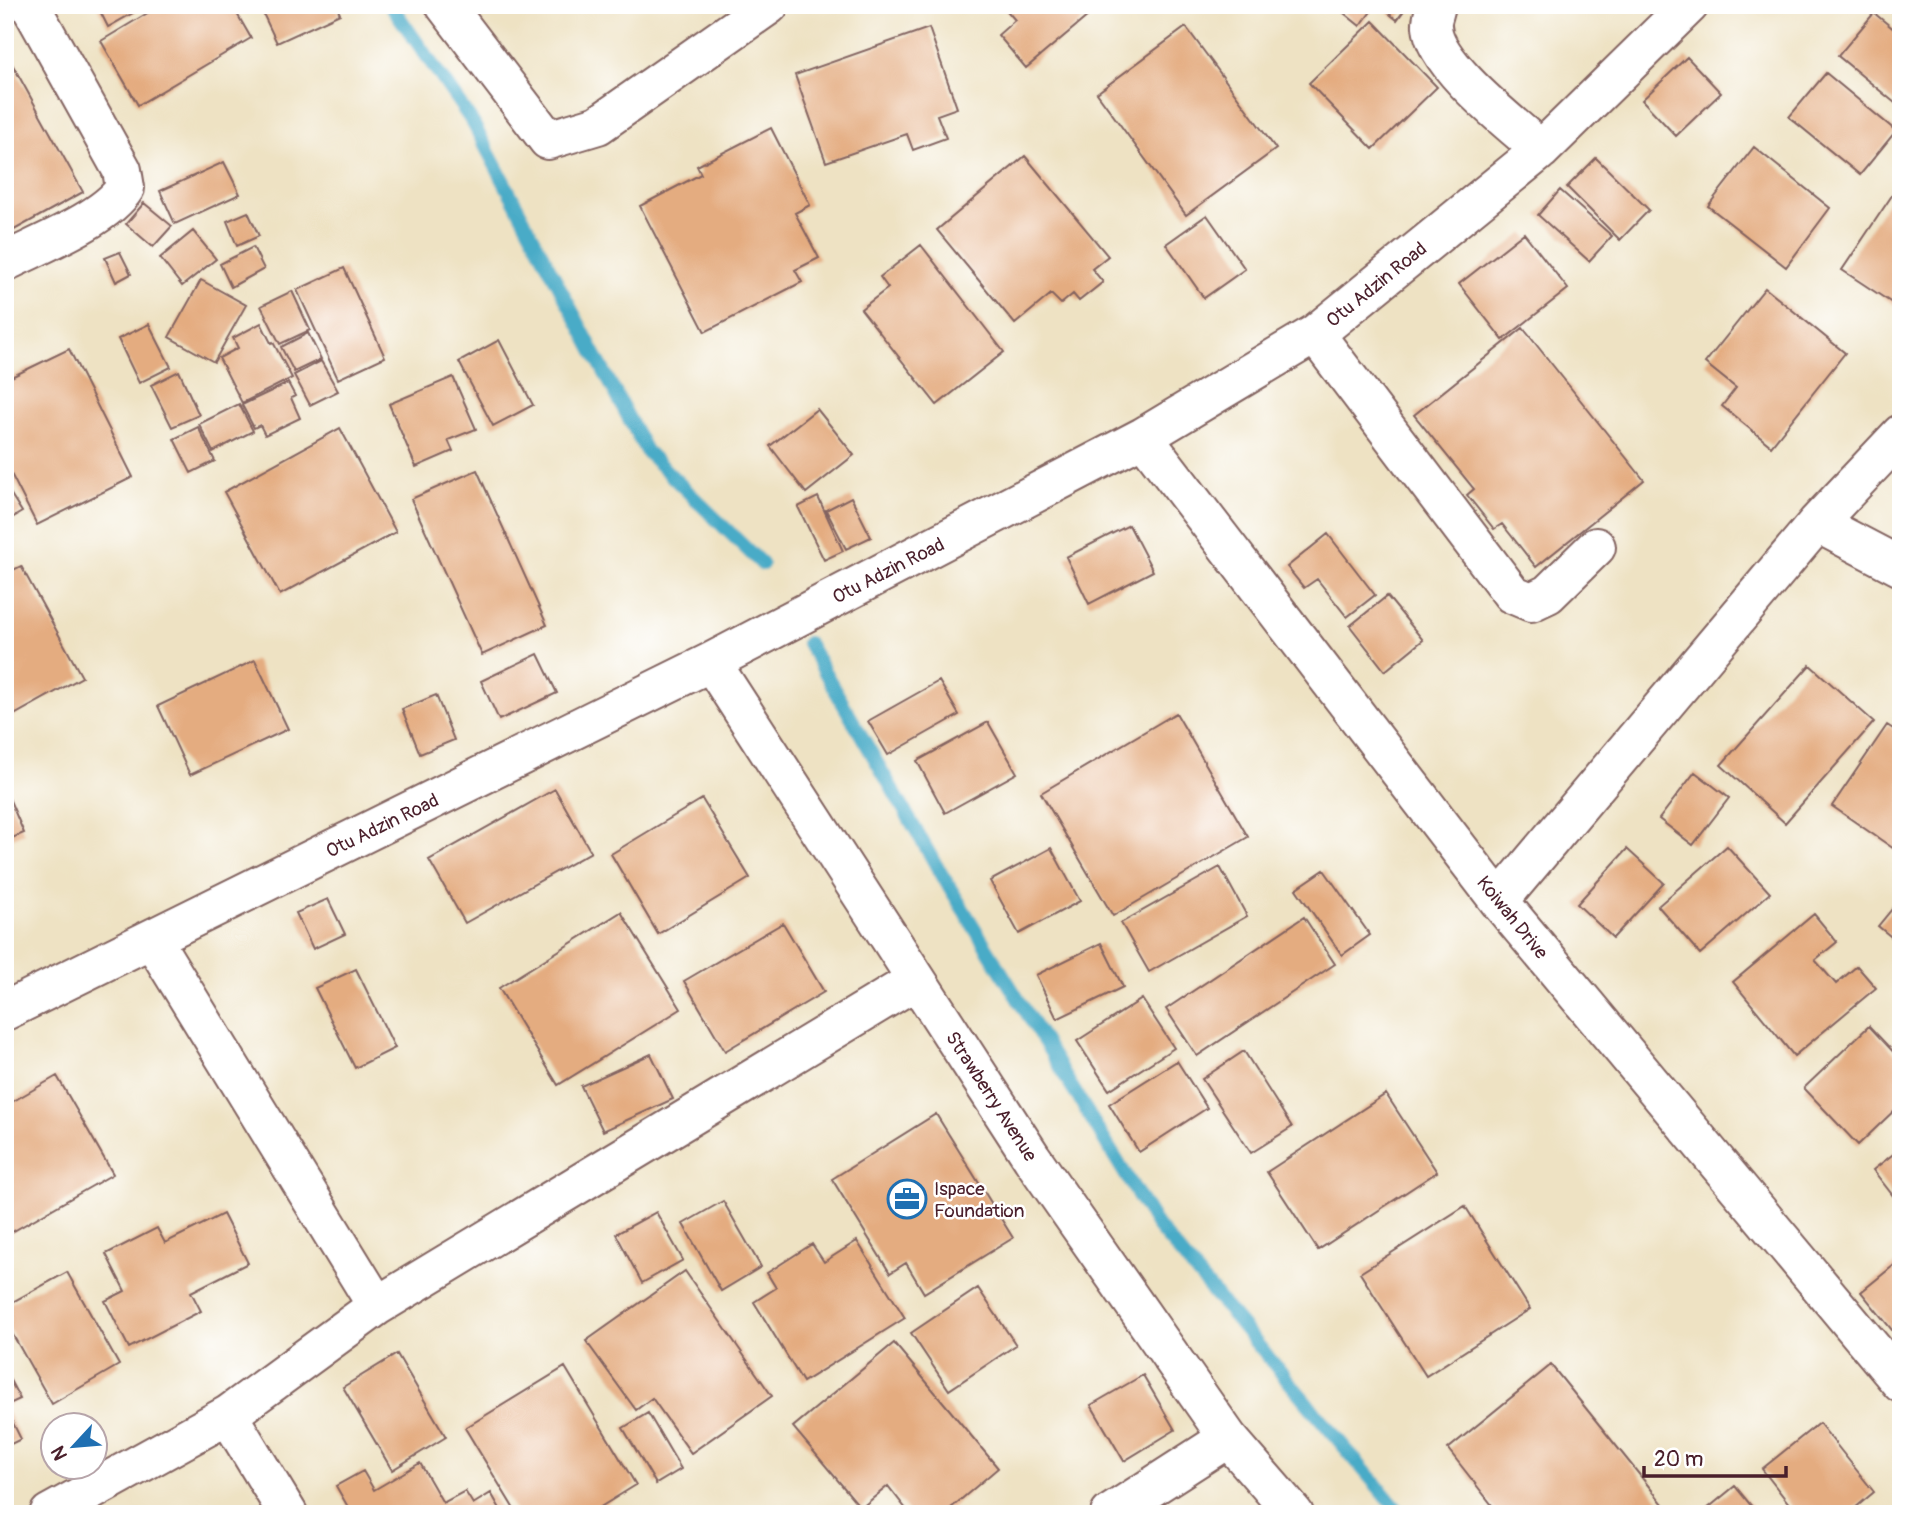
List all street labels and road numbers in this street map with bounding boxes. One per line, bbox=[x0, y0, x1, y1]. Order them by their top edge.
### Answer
street label: Otu Adzin Road bbox=[1322, 237, 1432, 333]
street label: Otu Adzin Road bbox=[828, 532, 948, 609]
street label: Otu Adzin Road bbox=[322, 788, 443, 864]
street label: Koiwah Drive bbox=[1471, 871, 1554, 965]
street label: Strawberry Avenue bbox=[940, 1027, 1042, 1167]

